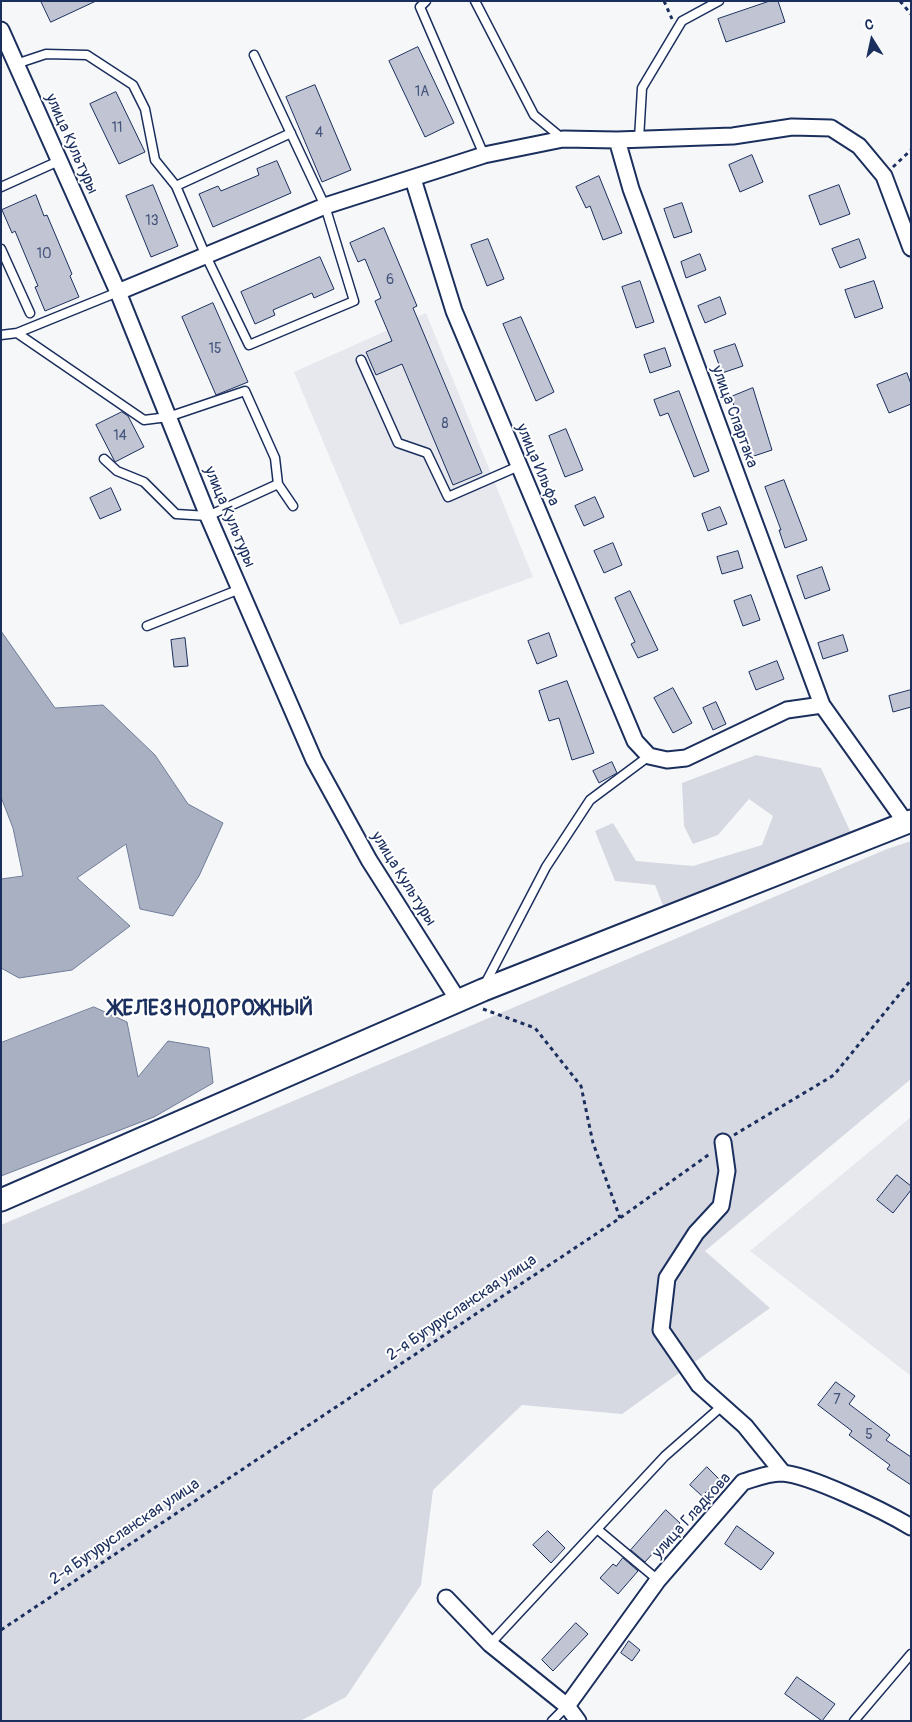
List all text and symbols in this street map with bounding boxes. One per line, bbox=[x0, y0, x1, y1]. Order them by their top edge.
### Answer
north arrow bbox=[847, 15, 897, 65]
text: С bbox=[864, 16, 875, 34]
house number: 1А bbox=[415, 84, 429, 100]
street label: улица Культуры bbox=[40, 91, 102, 197]
house number: 11 bbox=[112, 120, 122, 136]
house number: 4 bbox=[315, 125, 323, 141]
house number: 13 bbox=[145, 213, 159, 229]
house number: 10 bbox=[36, 246, 52, 262]
house number: 6 bbox=[386, 272, 394, 288]
house number: 15 bbox=[208, 341, 222, 357]
street label: улица Спартака bbox=[707, 363, 761, 471]
house number: 8 bbox=[441, 416, 449, 432]
street label: улица Ильфа bbox=[511, 421, 563, 509]
house number: 14 bbox=[113, 428, 127, 444]
street label: улица Культуры bbox=[199, 464, 259, 570]
street label: улица Культуры bbox=[366, 828, 440, 930]
district label: ЖЕЛЕЗНОДОРОЖНЫЙ bbox=[107, 997, 315, 1023]
street label: 2-я Бугурусланская улица bbox=[383, 1251, 541, 1365]
house number: 7 bbox=[833, 1392, 841, 1408]
house number: 5 bbox=[865, 1427, 873, 1443]
street label: улица Гладкова bbox=[649, 1469, 735, 1563]
street label: 2-я Бугурусланская улица bbox=[46, 1475, 204, 1589]

